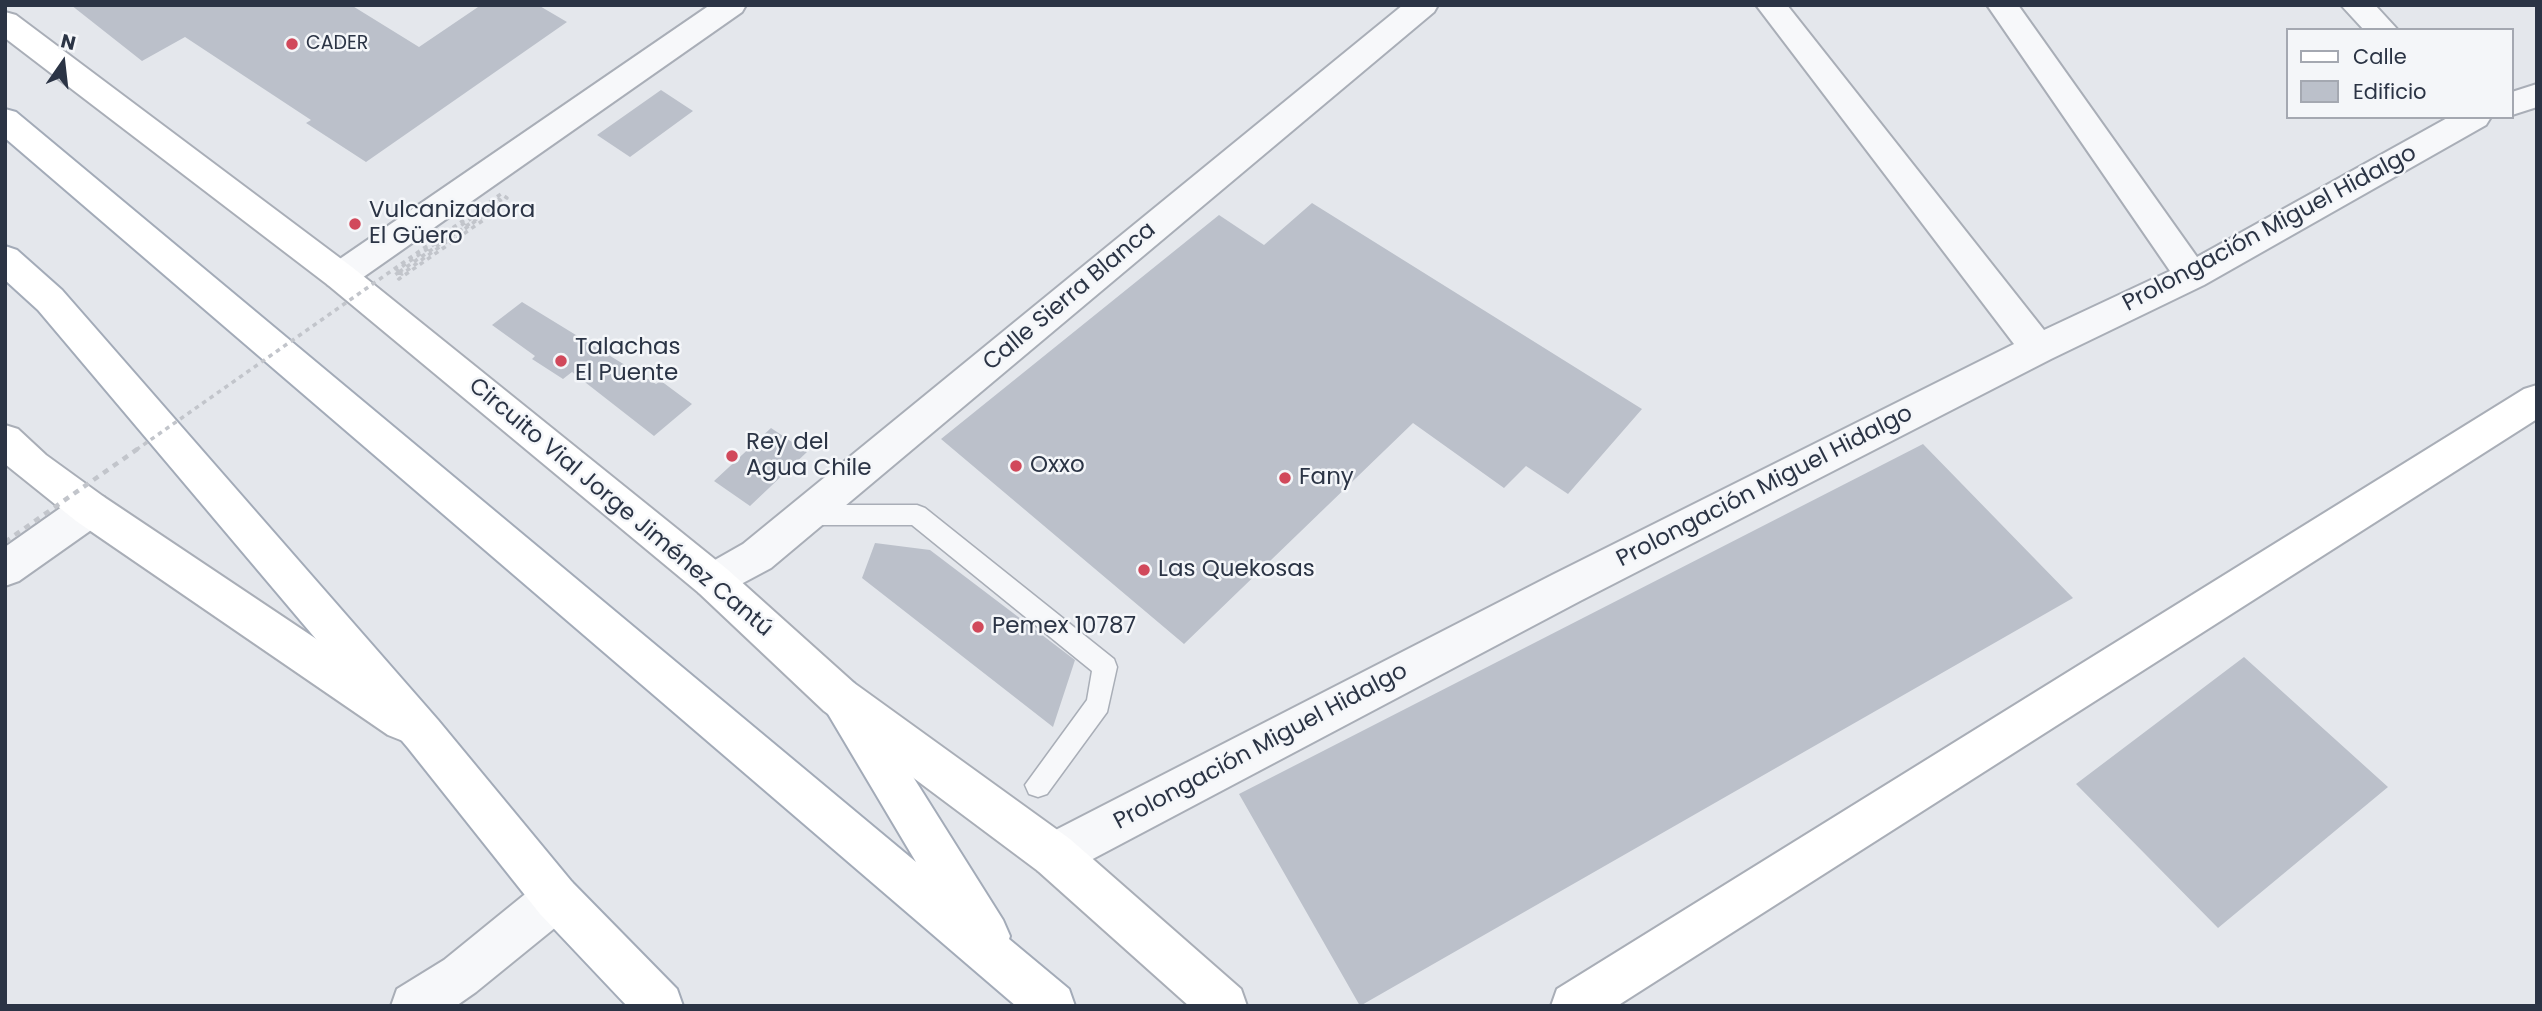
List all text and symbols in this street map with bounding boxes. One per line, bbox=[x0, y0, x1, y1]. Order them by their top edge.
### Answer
text: N bbox=[58, 27, 78, 57]
north arrow bbox=[28, 28, 98, 98]
legend bbox=[2286, 28, 2514, 119]
place label: CADER bbox=[306, 33, 368, 55]
marker: CADER bbox=[284, 36, 300, 52]
text: Calle bbox=[2353, 42, 2407, 71]
text: Edificio bbox=[2353, 77, 2427, 106]
street label: Prolongación Miguel Hidalgo bbox=[2119, 140, 2421, 318]
place label: Vulcanizadora El Güero bbox=[369, 197, 535, 251]
marker: Vulcanizadora El Güero bbox=[347, 216, 363, 232]
street label: Calle Sierra Blanca bbox=[978, 217, 1162, 377]
place label: Talachas El Puente bbox=[575, 334, 680, 388]
marker: Talachas El Puente bbox=[553, 353, 569, 369]
street label: Circuito Vial Jorge Jiménez Cantú bbox=[462, 373, 778, 643]
street label: Prolongación Miguel Hidalgo bbox=[1612, 400, 1918, 574]
place label: Rey del Agua Chile bbox=[746, 429, 872, 483]
marker: Rey del Agua Chile bbox=[724, 448, 740, 464]
place label: Oxxo bbox=[1030, 452, 1085, 480]
marker: Oxxo bbox=[1008, 458, 1024, 474]
place label: Fany bbox=[1299, 464, 1354, 492]
marker: Fany bbox=[1277, 470, 1293, 486]
place label: Las Quekosas bbox=[1158, 556, 1315, 584]
marker: Las Quekosas bbox=[1136, 562, 1152, 578]
place label: Pemex 10787 bbox=[992, 613, 1136, 641]
marker: Pemex 10787 bbox=[970, 619, 986, 635]
street label: Prolongación Miguel Hidalgo bbox=[1110, 658, 1412, 836]

